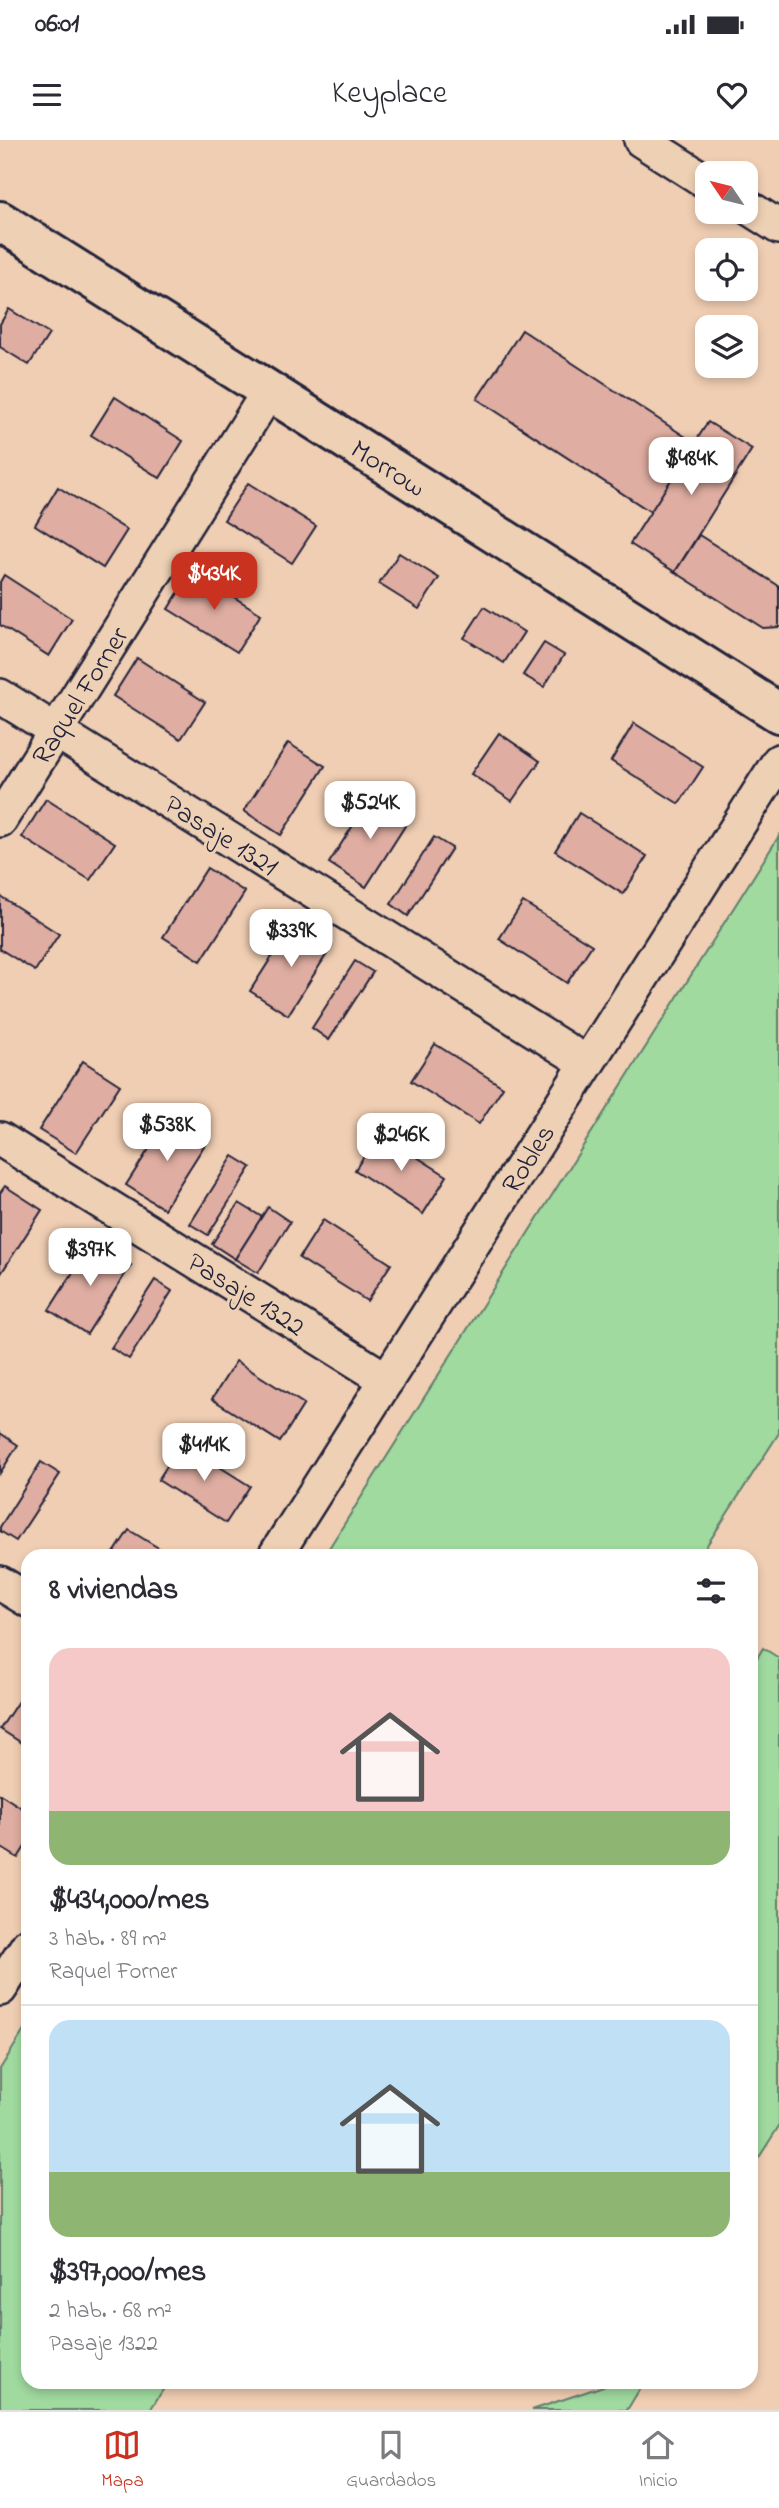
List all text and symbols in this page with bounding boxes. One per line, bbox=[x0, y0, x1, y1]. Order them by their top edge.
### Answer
text: 06:01 bbox=[35, 6, 79, 44]
text: Keyplace bbox=[332, 71, 447, 118]
icon: menu bbox=[28, 76, 66, 114]
icon: heart bbox=[713, 76, 751, 114]
north arrow bbox=[695, 161, 758, 224]
map controls bbox=[695, 161, 758, 378]
button: locate bbox=[695, 238, 758, 301]
button: layers bbox=[695, 315, 758, 378]
street label: Morrow bbox=[342, 431, 433, 509]
pin: $484K bbox=[642, 438, 740, 497]
text: $484K bbox=[665, 443, 717, 476]
pin: $434K bbox=[165, 552, 263, 612]
text: $434K bbox=[187, 558, 241, 591]
street label: Raquel Forner bbox=[23, 619, 141, 774]
pin: $524K bbox=[321, 782, 419, 841]
street label: Pasaje 1321 bbox=[155, 786, 285, 888]
text: $524K bbox=[340, 787, 400, 820]
pin: $339K bbox=[242, 910, 340, 969]
text: $339K bbox=[266, 915, 317, 948]
pin: $538K bbox=[118, 1104, 216, 1163]
text: $538K bbox=[139, 1109, 195, 1142]
pin: $246K bbox=[352, 1114, 450, 1173]
street label: Robles bbox=[493, 1117, 567, 1202]
text: $246K bbox=[373, 1119, 429, 1152]
pin: $397K bbox=[41, 1228, 139, 1288]
text: $397K bbox=[65, 1234, 115, 1267]
street label: Pasaje 1322 bbox=[178, 1243, 312, 1348]
pin: $414K bbox=[155, 1424, 253, 1483]
text: $414K bbox=[178, 1429, 230, 1462]
text: 8 viviendas bbox=[49, 1569, 178, 1613]
icon: filters bbox=[692, 1572, 730, 1610]
icon: home bbox=[327, 1694, 453, 1820]
text: $434,000/mes bbox=[49, 1879, 210, 1923]
text: 3 hab. · 89 m² bbox=[49, 1923, 167, 1956]
text: Raquel Forner bbox=[49, 1956, 177, 1989]
icon: home bbox=[327, 2066, 453, 2192]
text: $397,000/mes bbox=[49, 2251, 206, 2295]
text: 2 hab. · 68 m² bbox=[49, 2295, 172, 2328]
text: Pasaje 1322 bbox=[49, 2328, 158, 2361]
tab: Mapa bbox=[101, 2426, 144, 2495]
tab: Guardados bbox=[346, 2426, 436, 2495]
tab: Inicio bbox=[639, 2426, 678, 2495]

